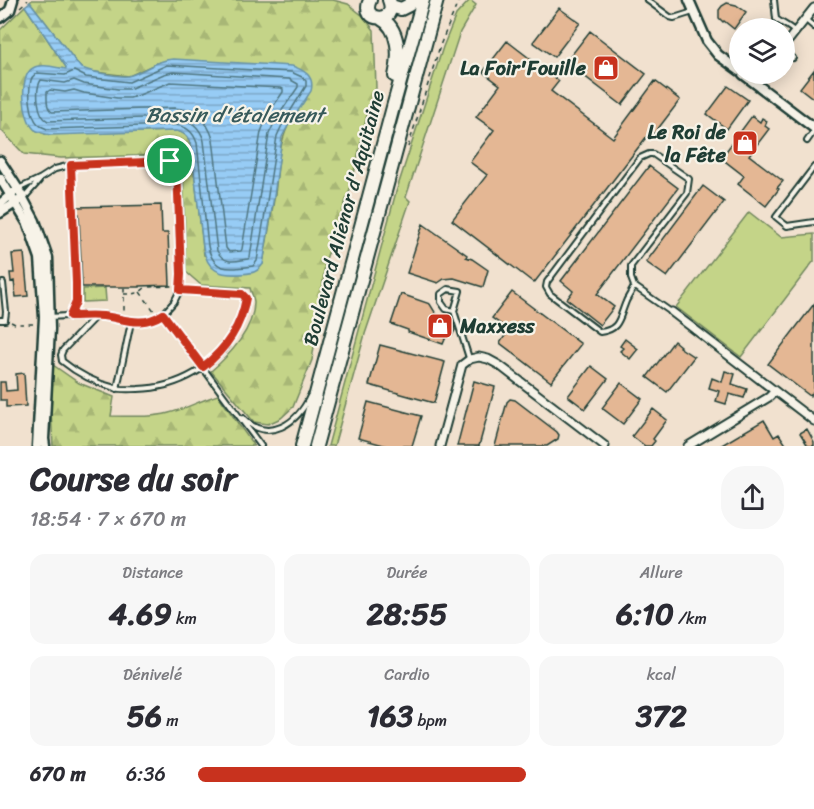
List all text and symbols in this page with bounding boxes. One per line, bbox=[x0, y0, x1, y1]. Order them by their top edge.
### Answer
map controls bbox=[729, 18, 795, 84]
button: layers bbox=[729, 18, 795, 84]
place label: La Foir'Fouille bbox=[460, 51, 587, 86]
shop icon: La Foir'Fouille bbox=[591, 53, 621, 83]
street label: Boulevard Aliénor d'Aquitaine bbox=[293, 86, 395, 350]
water label: Bassin d'étalement bbox=[146, 96, 328, 134]
place label: Le Roi de la Fête bbox=[647, 115, 727, 173]
shop icon: Le Roi de la Fête bbox=[730, 128, 760, 158]
pin bbox=[144, 135, 195, 186]
icon: arrive bbox=[153, 144, 186, 177]
place label: Maxxess bbox=[459, 309, 535, 344]
shop icon: Maxxess bbox=[425, 311, 455, 341]
text: Course du soir bbox=[30, 450, 236, 508]
button: share bbox=[721, 466, 784, 529]
text: 18:54 · 7 × 670 m bbox=[30, 502, 186, 537]
text: Distance bbox=[122, 558, 183, 587]
text: Durée bbox=[386, 558, 428, 587]
text: Allure bbox=[640, 558, 683, 587]
text: 4.69 bbox=[109, 587, 172, 641]
text: 28:55 bbox=[366, 587, 448, 641]
text: 6:10 bbox=[616, 587, 674, 641]
text: km bbox=[172, 604, 197, 633]
text: /km bbox=[674, 604, 707, 633]
text: Dénivelé bbox=[123, 660, 182, 689]
text: Cardio bbox=[384, 660, 430, 689]
text: kcal bbox=[647, 660, 676, 689]
text: 56 bbox=[127, 689, 162, 743]
text: 163 bbox=[367, 689, 413, 743]
text: 372 bbox=[636, 689, 687, 743]
text: m bbox=[162, 706, 179, 735]
text: bpm bbox=[413, 706, 447, 735]
text: 670 m bbox=[30, 757, 86, 792]
text: 6:36 bbox=[126, 757, 166, 792]

